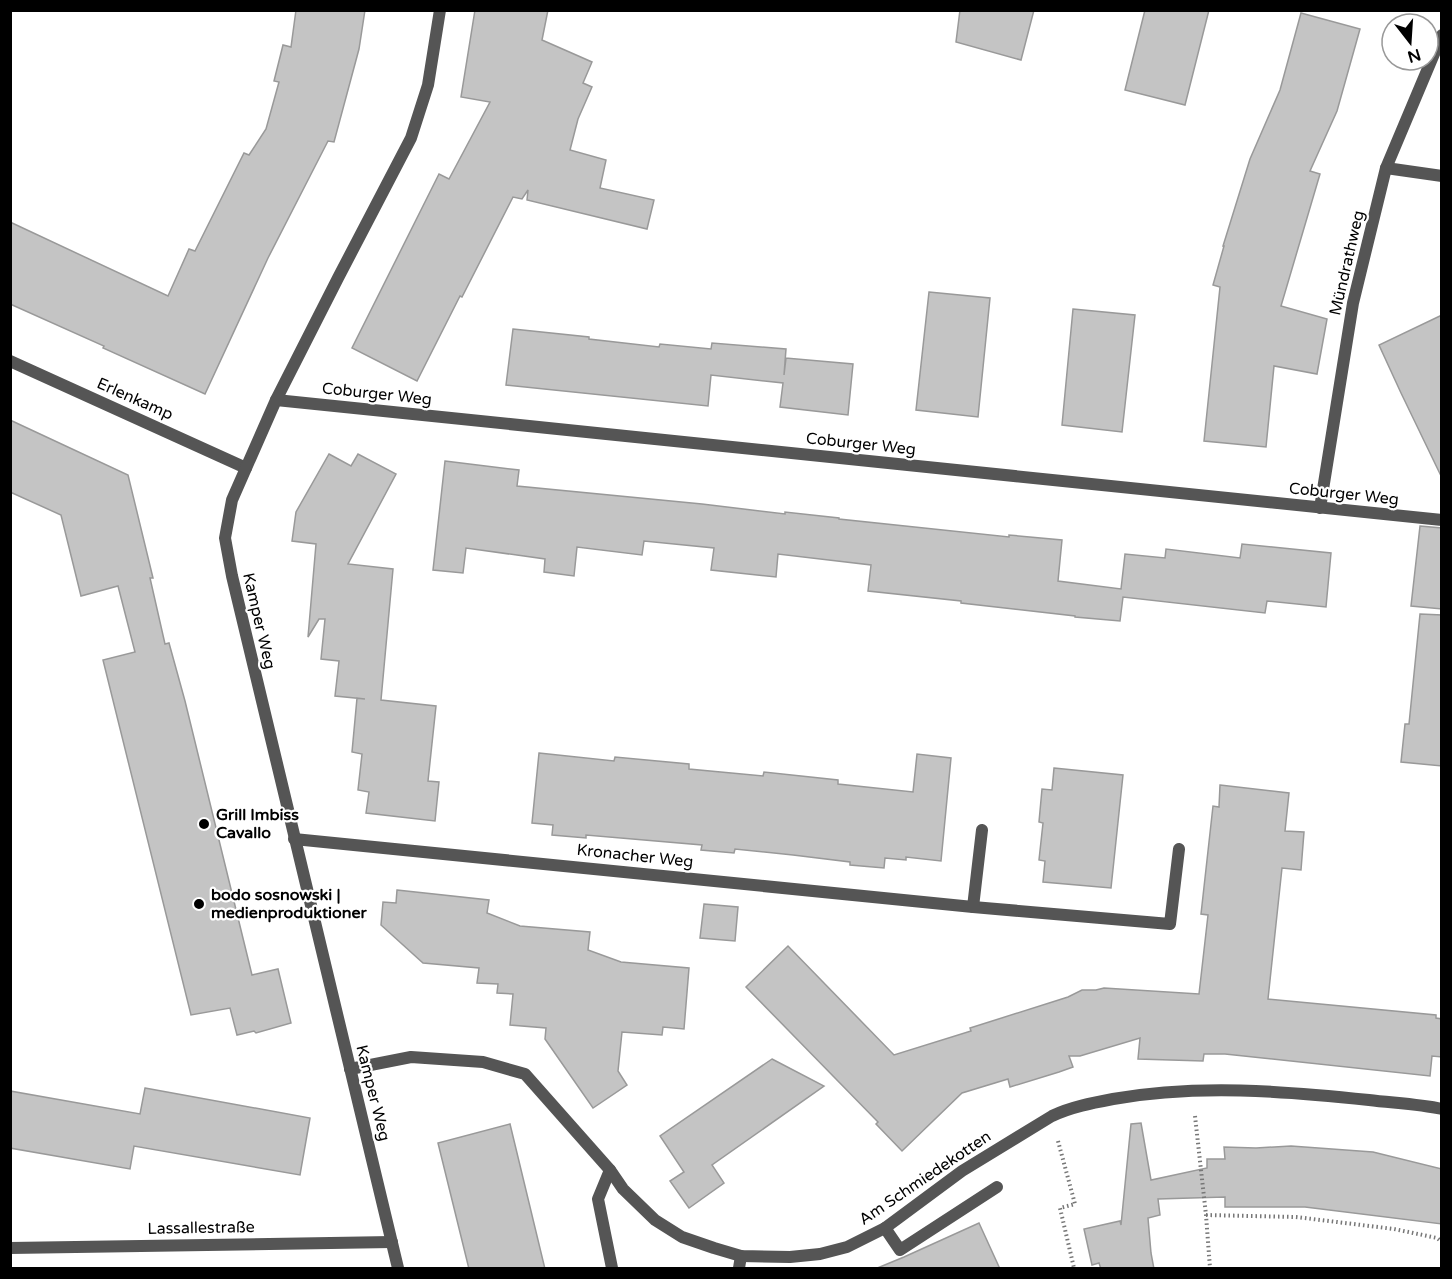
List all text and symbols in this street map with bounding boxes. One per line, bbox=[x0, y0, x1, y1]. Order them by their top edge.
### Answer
north arrow bbox=[1380, 12, 1440, 72]
text: N bbox=[1405, 44, 1423, 67]
street label: Mündrathweg bbox=[1325, 209, 1369, 317]
street label: Erlenkamp bbox=[94, 373, 176, 425]
street label: Coburger Weg bbox=[321, 378, 433, 410]
street label: Coburger Weg bbox=[805, 428, 917, 460]
street label: Coburger Weg bbox=[1288, 478, 1400, 510]
street label: Kamper Weg bbox=[238, 571, 280, 671]
place label: Grill Imbiss Cavallo bbox=[216, 805, 299, 843]
marker: Grill Imbiss Cavallo bbox=[197, 817, 211, 831]
street label: Kronacher Weg bbox=[576, 840, 694, 872]
place label: bodo sosnowski | medienproduktioner bbox=[211, 885, 368, 923]
marker: bodo sosnowski | medienproduktioner bbox=[192, 897, 206, 911]
street label: Kamper Weg bbox=[351, 1043, 395, 1143]
street label: Am Schmiedekotten bbox=[855, 1126, 995, 1230]
street label: Lassallestraße bbox=[147, 1217, 255, 1239]

